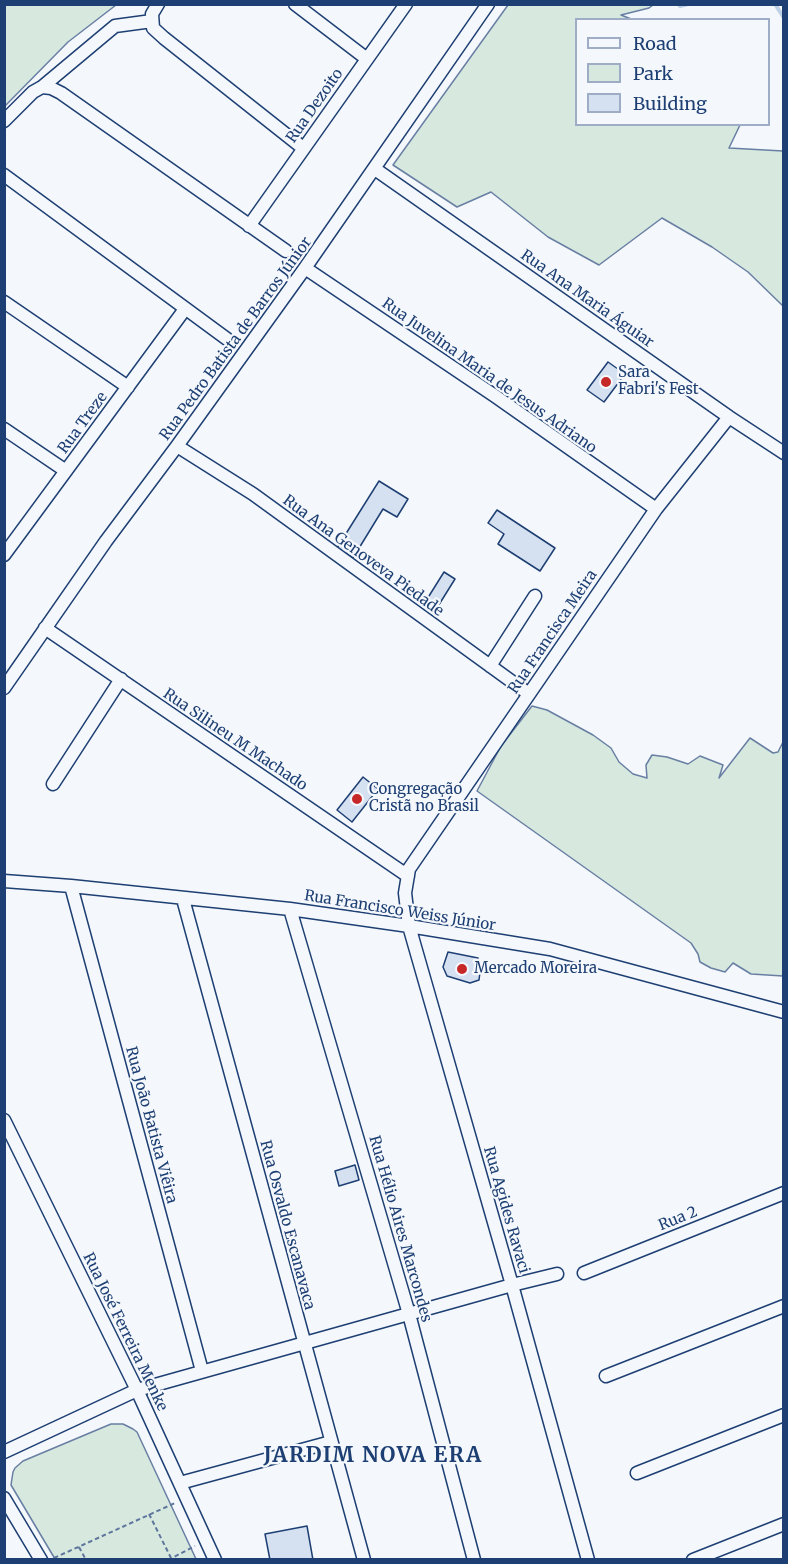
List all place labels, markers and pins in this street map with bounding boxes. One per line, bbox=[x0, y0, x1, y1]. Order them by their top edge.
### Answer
place label: Sara Fabri's Fest bbox=[618, 364, 699, 399]
marker: Sara Fabri's Fest bbox=[599, 375, 613, 389]
place label: Congregação Cristã no Brasil bbox=[369, 781, 479, 816]
marker: Congregação Cristã no Brasil bbox=[350, 792, 364, 806]
place label: Mercado Moreira bbox=[474, 960, 597, 978]
marker: Mercado Moreira bbox=[455, 962, 469, 976]

